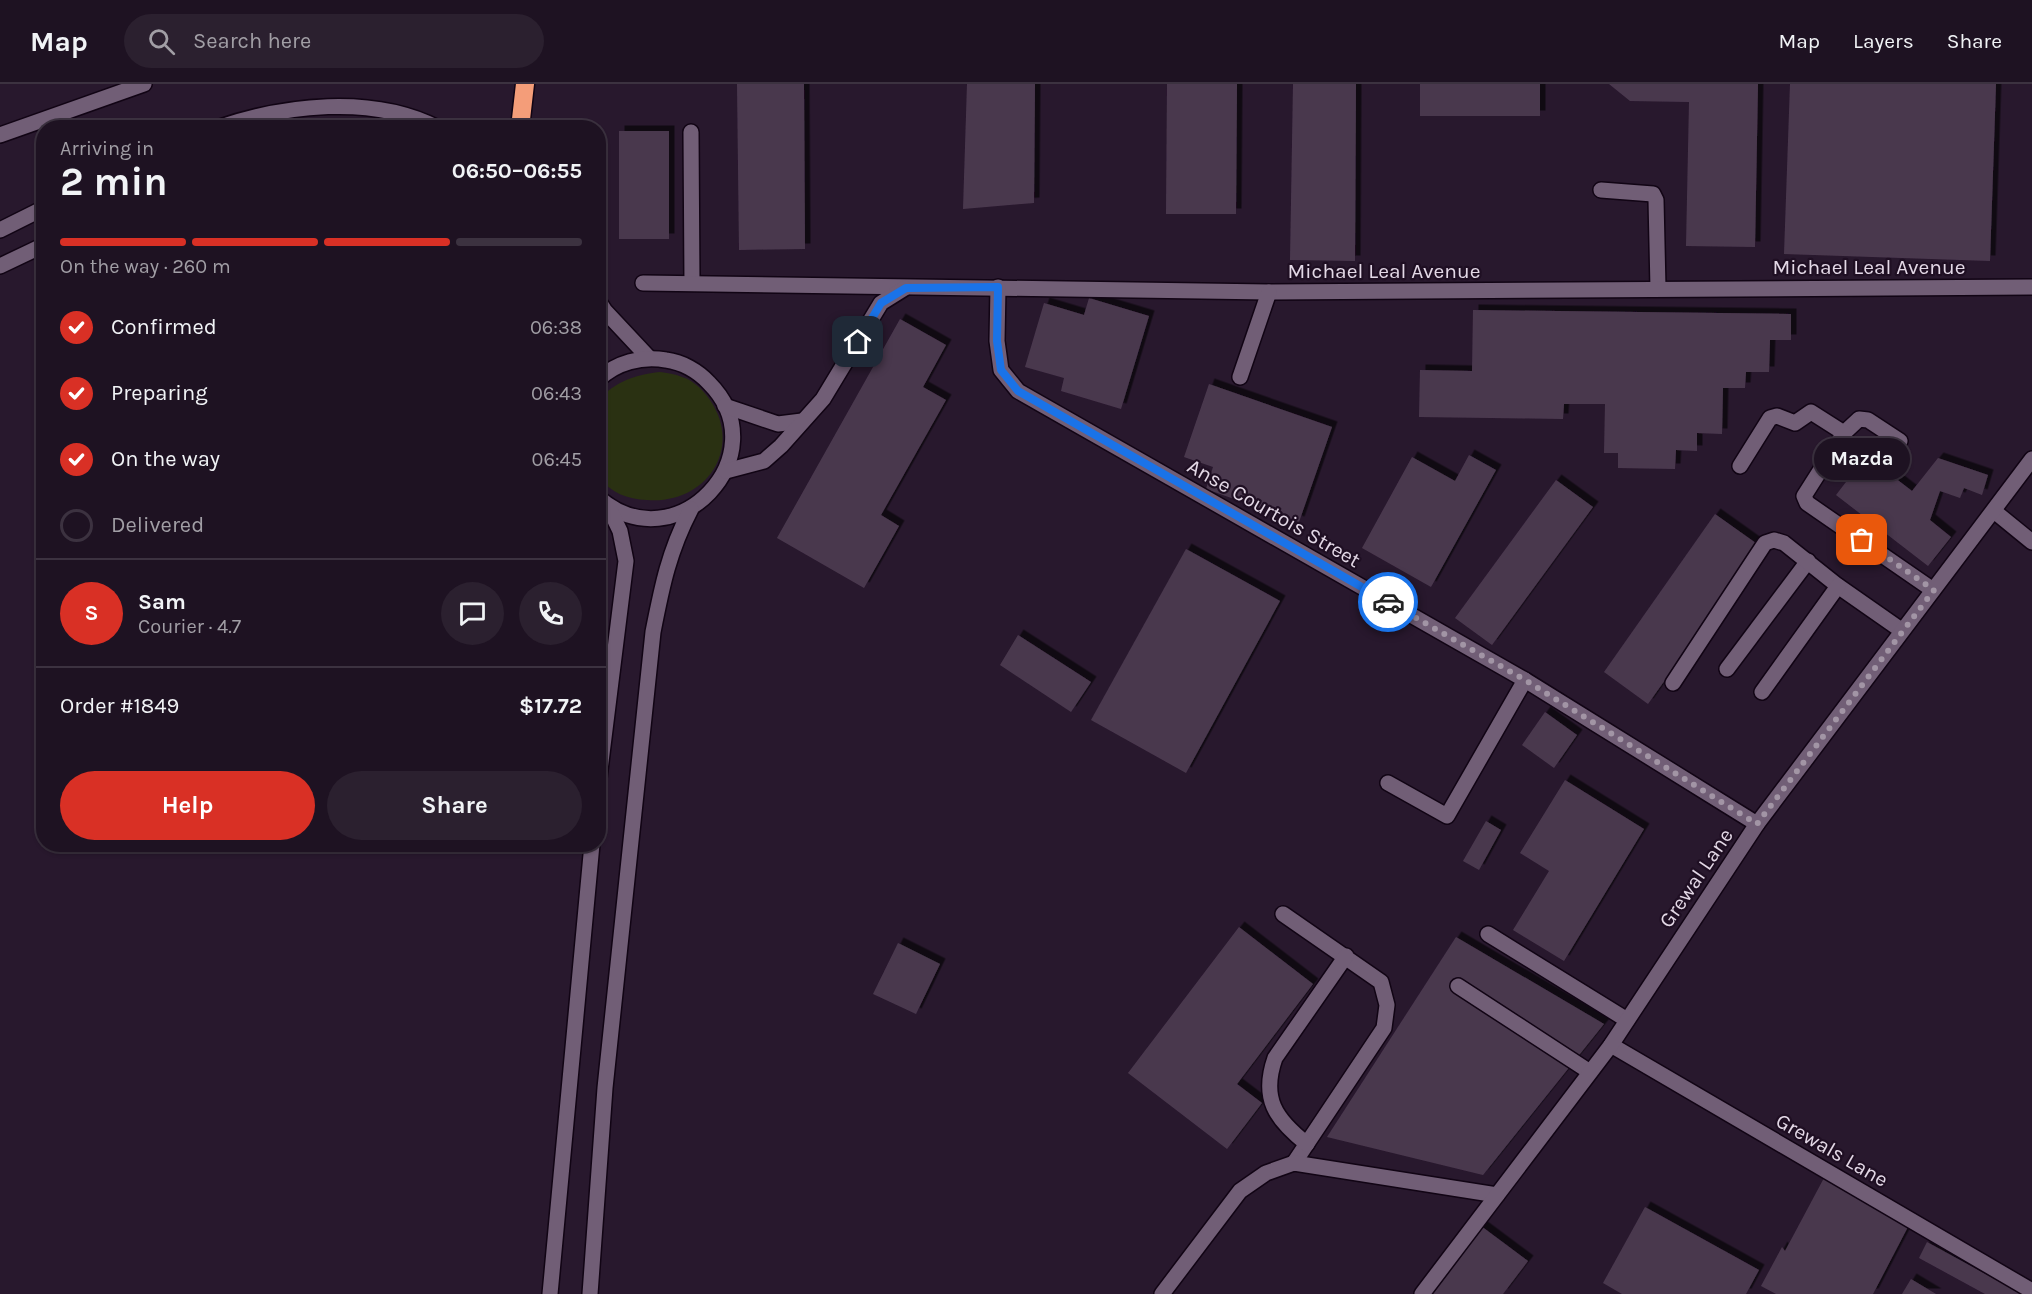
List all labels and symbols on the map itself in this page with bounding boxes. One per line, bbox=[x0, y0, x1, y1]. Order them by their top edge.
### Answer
street label: Michael Leal Avenue bbox=[1773, 255, 1965, 279]
street label: Michael Leal Avenue bbox=[1288, 259, 1480, 283]
pin bbox=[832, 316, 883, 367]
callout: Mazda bbox=[1814, 438, 1910, 480]
street label: Anse Courtois Street bbox=[1183, 454, 1365, 572]
pin bbox=[1836, 514, 1887, 565]
courier bbox=[1358, 572, 1418, 632]
street label: Grewal Lane bbox=[1654, 824, 1738, 932]
street label: Grewals Lane bbox=[1772, 1108, 1892, 1192]

